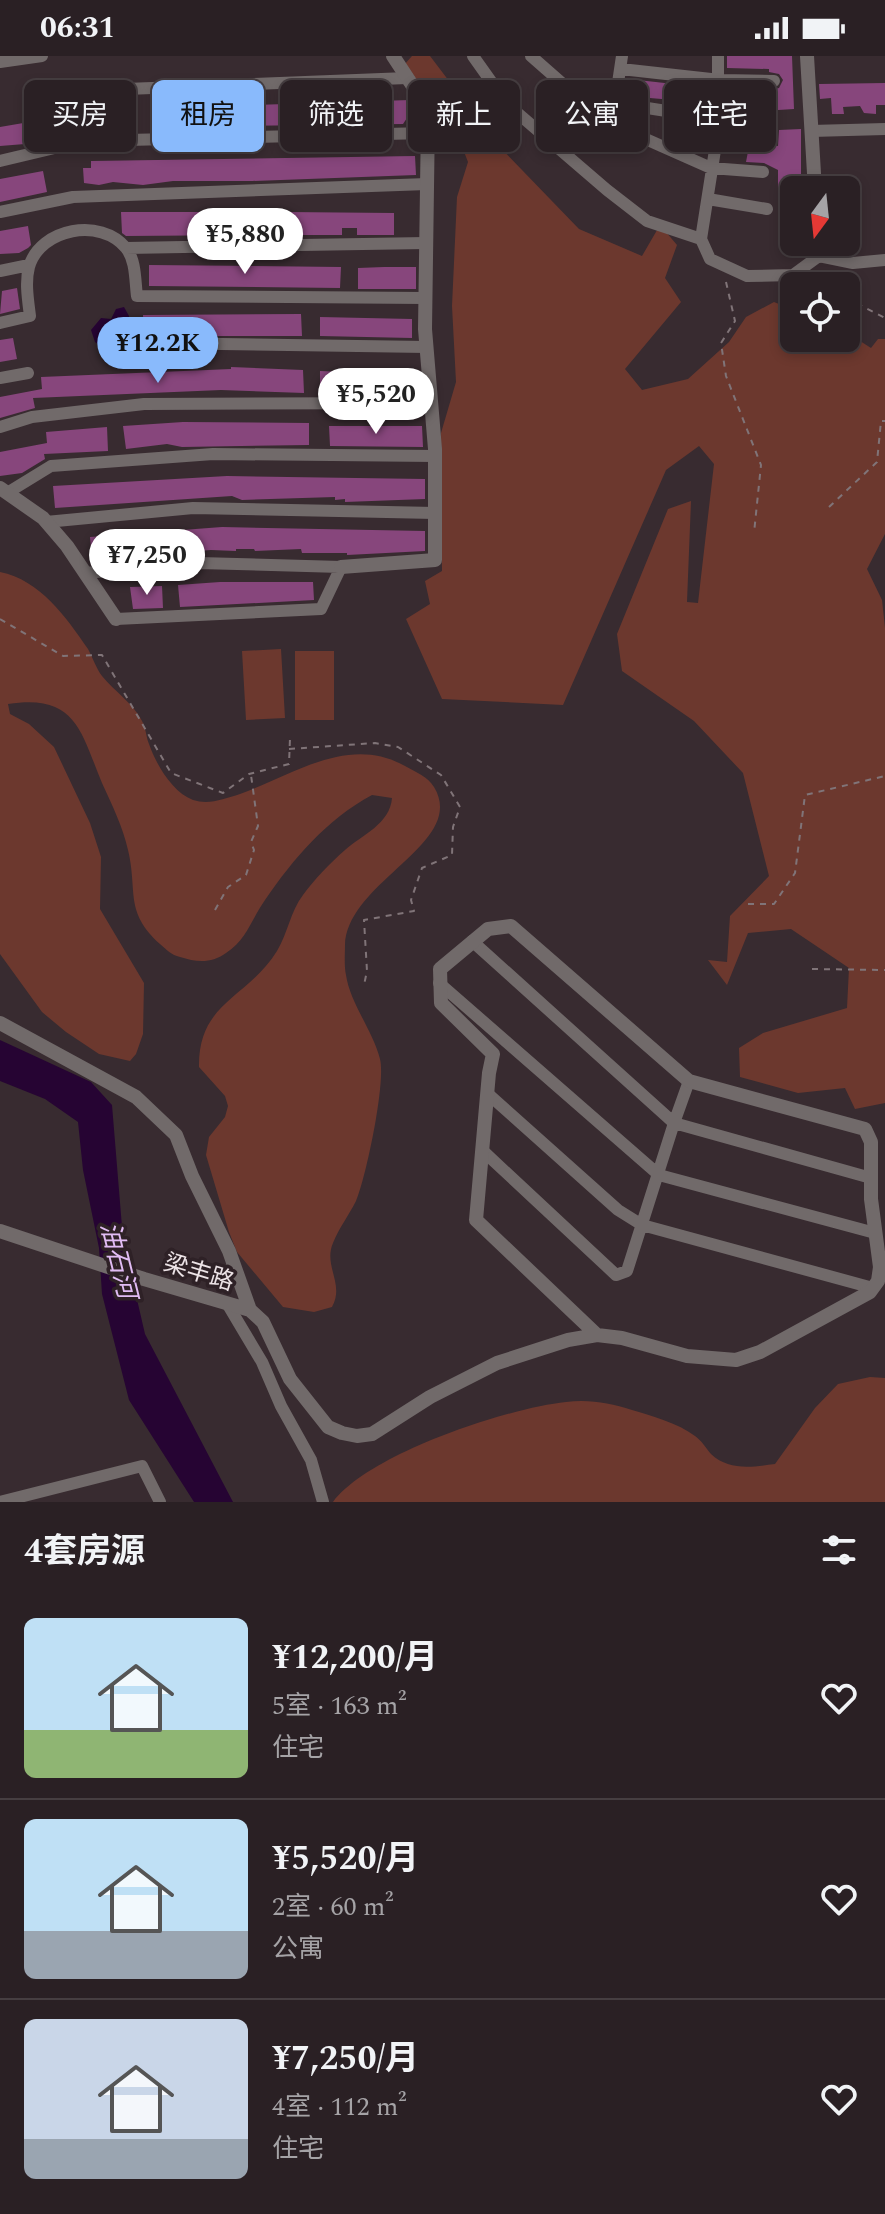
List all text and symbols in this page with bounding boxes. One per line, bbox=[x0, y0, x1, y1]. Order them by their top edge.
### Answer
text: 06:31 bbox=[40, 5, 115, 51]
chip: 买房 bbox=[24, 80, 136, 152]
chip: 租房 bbox=[152, 80, 264, 152]
chip: 筛选 bbox=[280, 80, 392, 152]
chip: 新上 bbox=[408, 80, 520, 152]
chip: 公寓 bbox=[536, 80, 648, 152]
chip: 住宅 bbox=[664, 80, 776, 152]
north arrow bbox=[780, 176, 860, 256]
map controls bbox=[780, 176, 860, 352]
pin: ¥5,880 bbox=[180, 208, 310, 276]
text: ¥5,880 bbox=[205, 214, 285, 254]
button: locate bbox=[780, 272, 860, 352]
pin: ¥12.2K bbox=[93, 317, 223, 385]
text: ¥12.2K bbox=[115, 323, 201, 363]
pin: ¥5,520 bbox=[311, 368, 441, 436]
text: ¥5,520 bbox=[336, 374, 416, 414]
pin: ¥7,250 bbox=[82, 529, 212, 597]
text: ¥7,250 bbox=[107, 535, 187, 575]
water label: 油石河 bbox=[89, 1218, 148, 1308]
street label: 梁丰路 bbox=[159, 1245, 238, 1301]
text: 4套房源 bbox=[24, 1526, 145, 1578]
icon: filters bbox=[817, 1528, 861, 1572]
text: ¥12,200/月 bbox=[272, 1632, 438, 1684]
icon: home bbox=[88, 1650, 184, 1746]
icon: heart bbox=[817, 1676, 861, 1720]
text: 5室 · 163 m² bbox=[272, 1686, 407, 1726]
text: 住宅 bbox=[272, 1728, 324, 1768]
text: ¥5,520/月 bbox=[272, 1833, 419, 1885]
icon: home bbox=[88, 1851, 184, 1947]
icon: heart bbox=[817, 1877, 861, 1921]
text: 2室 · 60 m² bbox=[272, 1887, 394, 1927]
text: 公寓 bbox=[272, 1929, 324, 1969]
text: ¥7,250/月 bbox=[272, 2033, 419, 2085]
icon: home bbox=[88, 2051, 184, 2147]
icon: heart bbox=[817, 2077, 861, 2121]
text: 4室 · 112 m² bbox=[272, 2087, 407, 2127]
text: 住宅 bbox=[272, 2129, 324, 2169]

